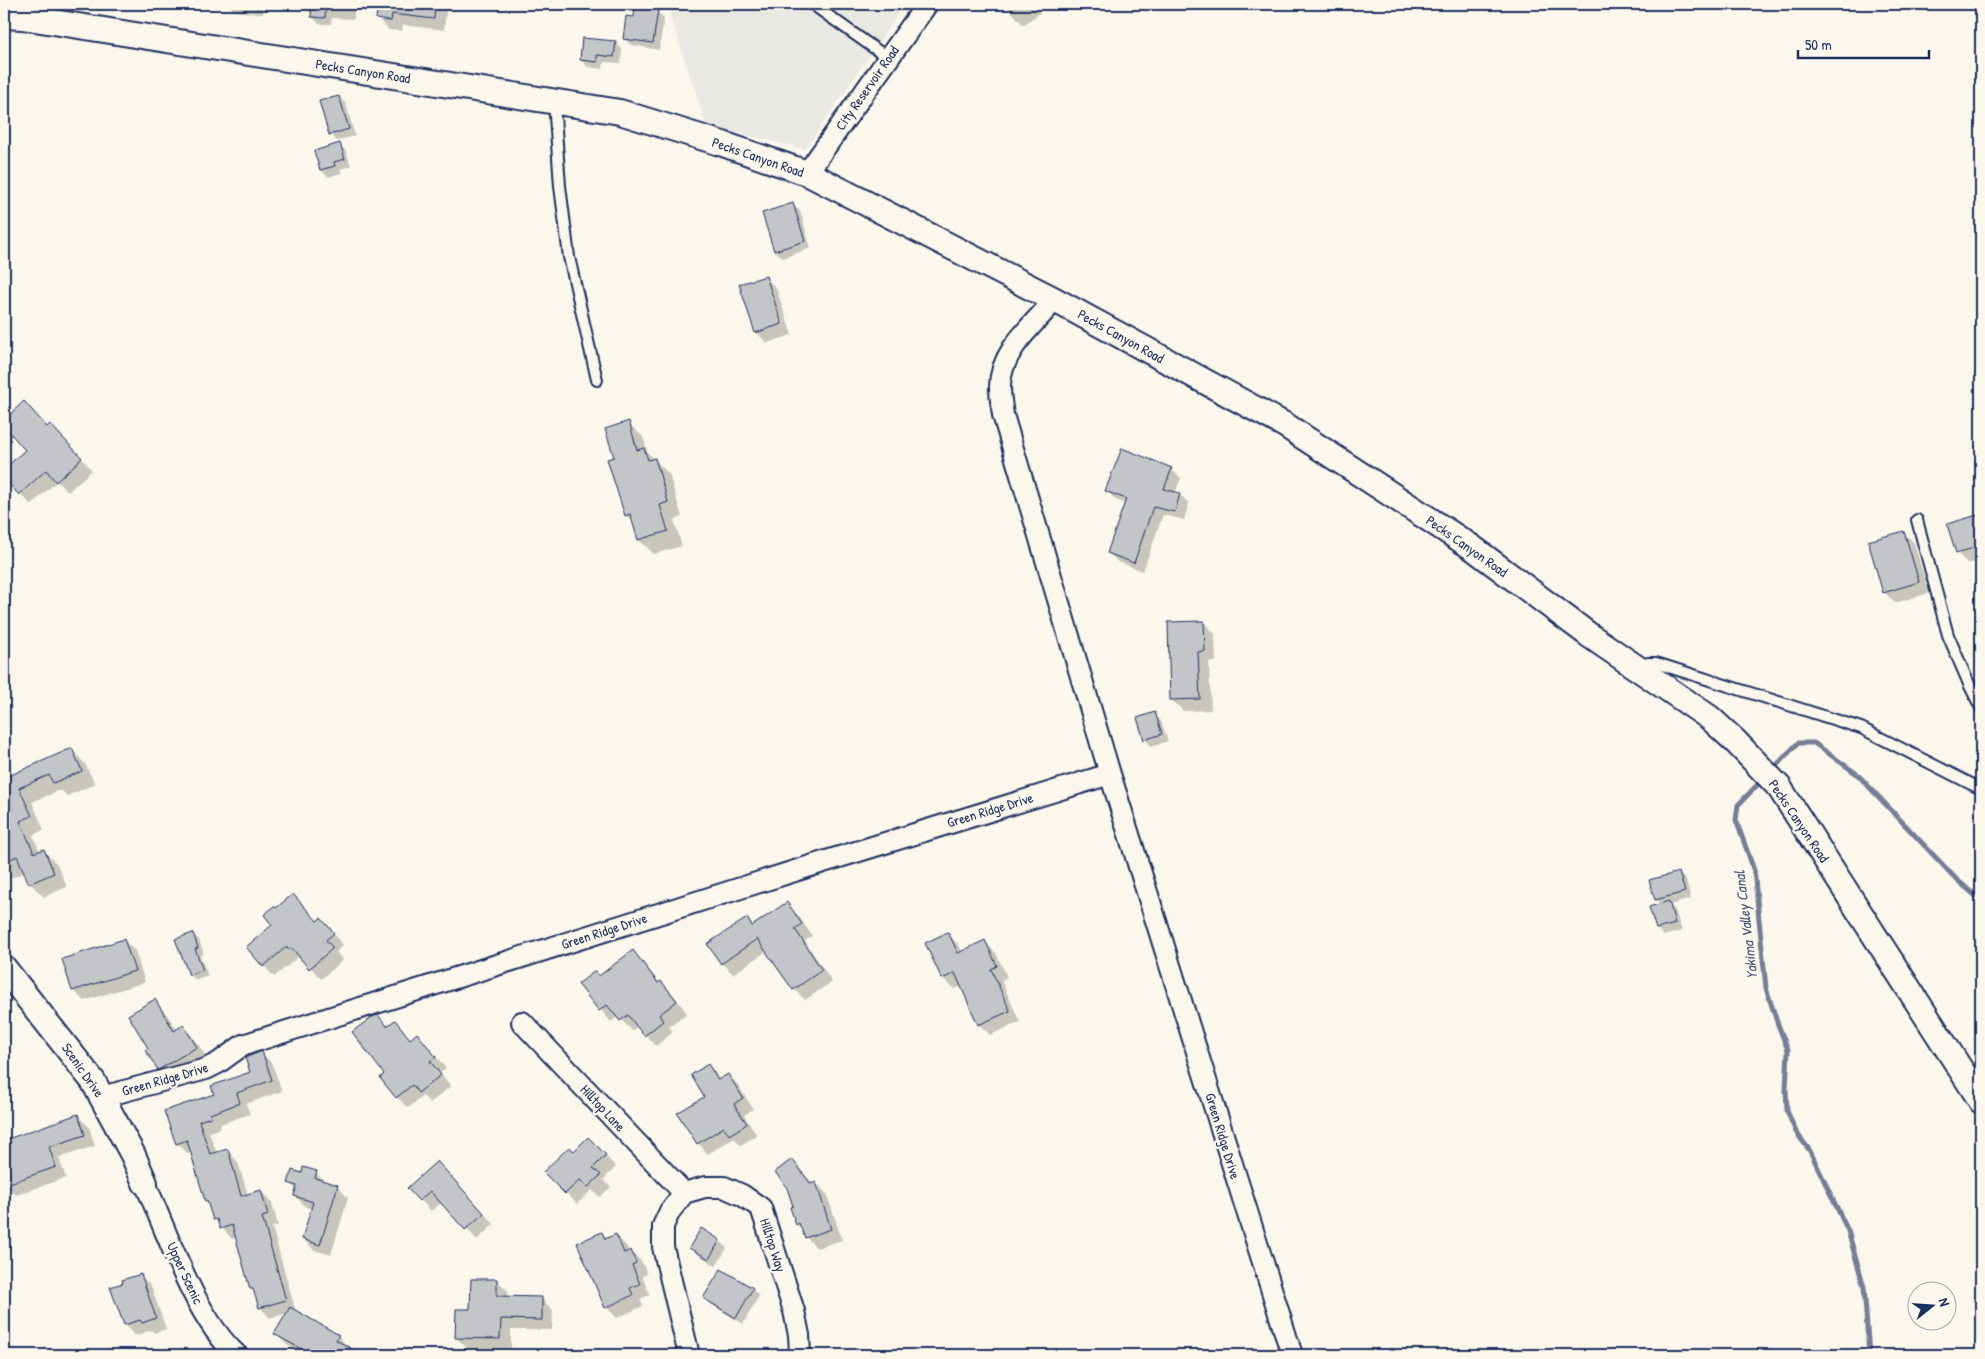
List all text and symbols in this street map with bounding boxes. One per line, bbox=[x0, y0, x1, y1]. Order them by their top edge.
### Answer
scale bar bbox=[1798, 28, 1929, 60]
text: 50 m bbox=[1805, 34, 1832, 55]
street label: City Reservoir Road bbox=[830, 41, 904, 134]
street label: Pecks Canyon Road bbox=[314, 54, 412, 88]
street label: Pecks Canyon Road bbox=[709, 132, 807, 182]
street label: Pecks Canyon Road bbox=[1074, 304, 1168, 368]
street label: Pecks Canyon Road bbox=[1422, 510, 1512, 582]
street label: Pecks Canyon Road bbox=[1764, 776, 1834, 867]
street label: Green Ridge Drive bbox=[944, 787, 1036, 833]
water label: Yakima Valley Canal bbox=[1728, 869, 1763, 980]
street label: Green Ridge Drive bbox=[559, 908, 650, 954]
street label: Scenic Drive bbox=[58, 1039, 109, 1101]
street label: Green Ridge Drive bbox=[119, 1057, 211, 1101]
street label: Hilltop Lane bbox=[576, 1080, 630, 1136]
street label: Green Ridge Drive bbox=[1200, 1090, 1246, 1182]
street label: Hilltop Way bbox=[755, 1216, 791, 1275]
street label: Upper Scenic bbox=[162, 1239, 208, 1308]
north arrow bbox=[1908, 1282, 1958, 1332]
text: N bbox=[1935, 1296, 1955, 1309]

